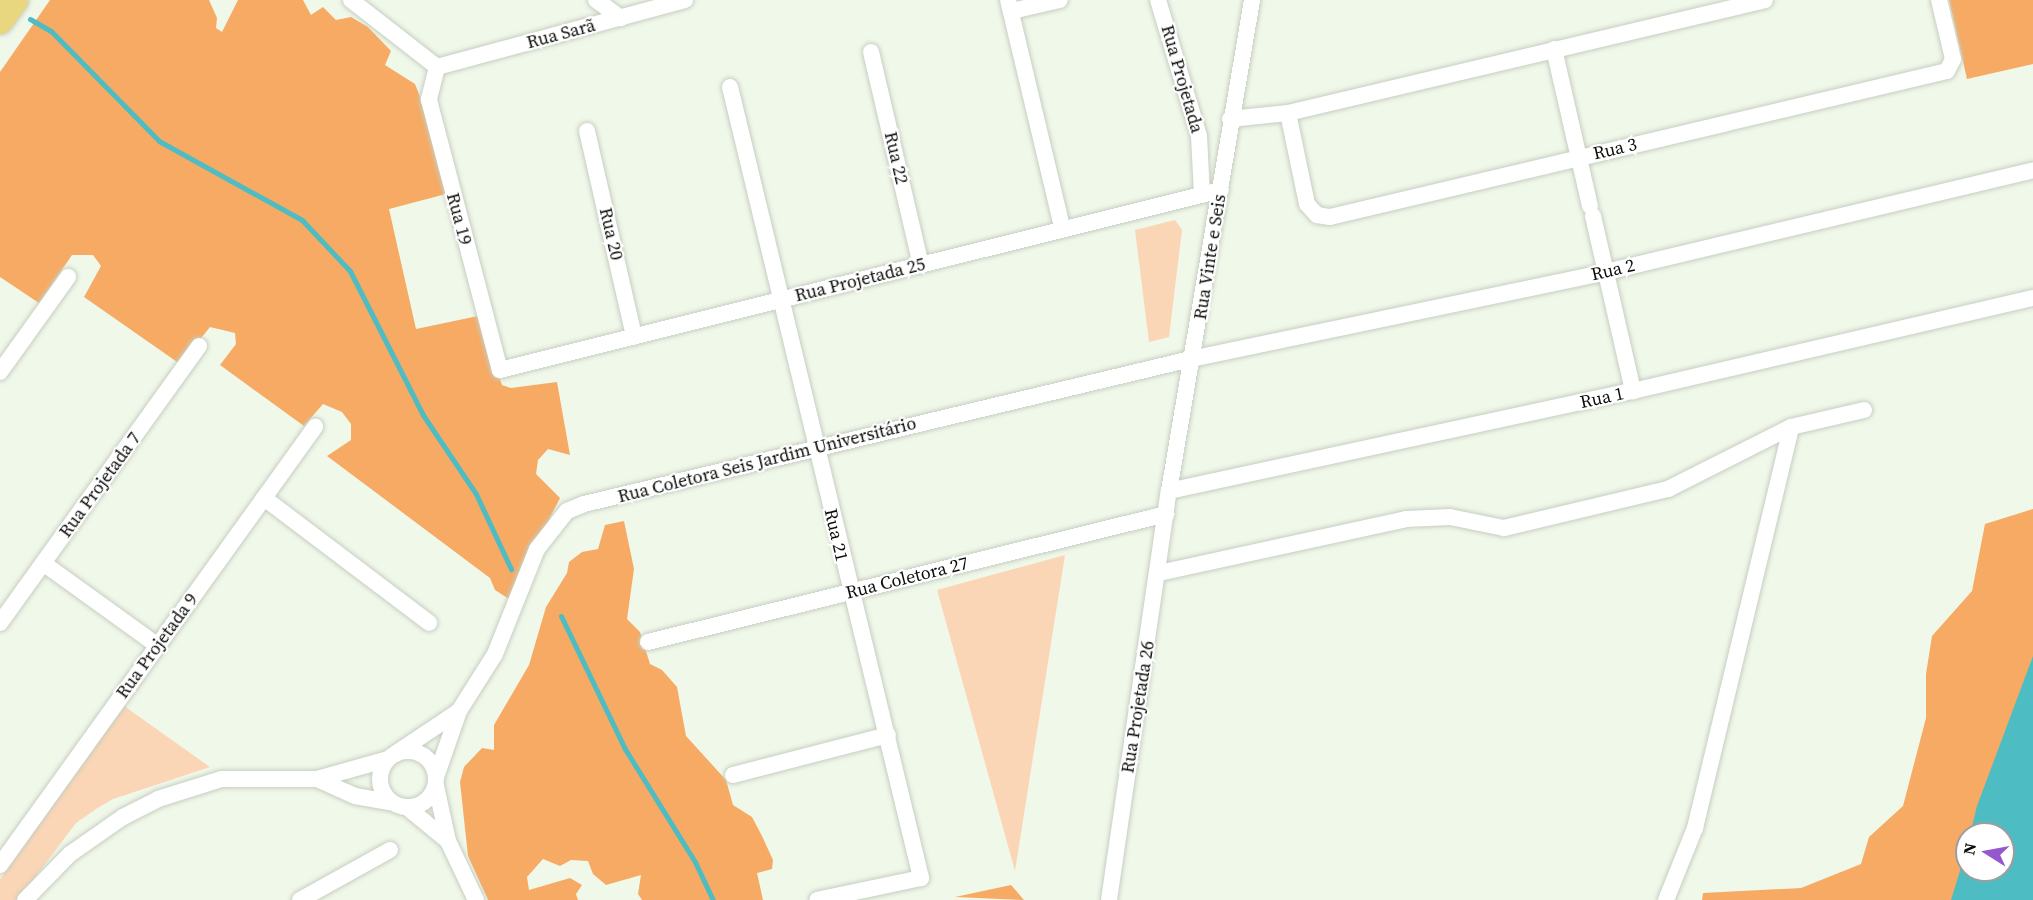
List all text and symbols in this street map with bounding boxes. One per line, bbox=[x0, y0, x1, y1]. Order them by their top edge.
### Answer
street label: Rua Sarã bbox=[524, 14, 598, 54]
street label: Rua Projetada bbox=[1156, 22, 1208, 136]
street label: Rua 22 bbox=[879, 130, 913, 186]
street label: Rua 3 bbox=[1591, 133, 1639, 165]
street label: Rua 19 bbox=[442, 190, 476, 248]
street label: Rua Vinte e Seis bbox=[1189, 192, 1231, 322]
street label: Rua 20 bbox=[594, 206, 628, 262]
street label: Rua Projetada 25 bbox=[793, 253, 927, 307]
street label: Rua 2 bbox=[1589, 254, 1637, 286]
street label: Rua 1 bbox=[1578, 383, 1626, 413]
street label: Rua Coletora Seis Jardim Universitário bbox=[616, 412, 918, 508]
street label: Rua Projetada 7 bbox=[55, 428, 145, 542]
street label: Rua 21 bbox=[819, 507, 853, 563]
street label: Rua Coletora 27 bbox=[844, 552, 970, 604]
street label: Rua Projetada 9 bbox=[112, 589, 202, 703]
street label: Rua Projetada 26 bbox=[1117, 639, 1159, 775]
north arrow bbox=[1955, 822, 2015, 882]
text: N bbox=[1957, 841, 1981, 857]

